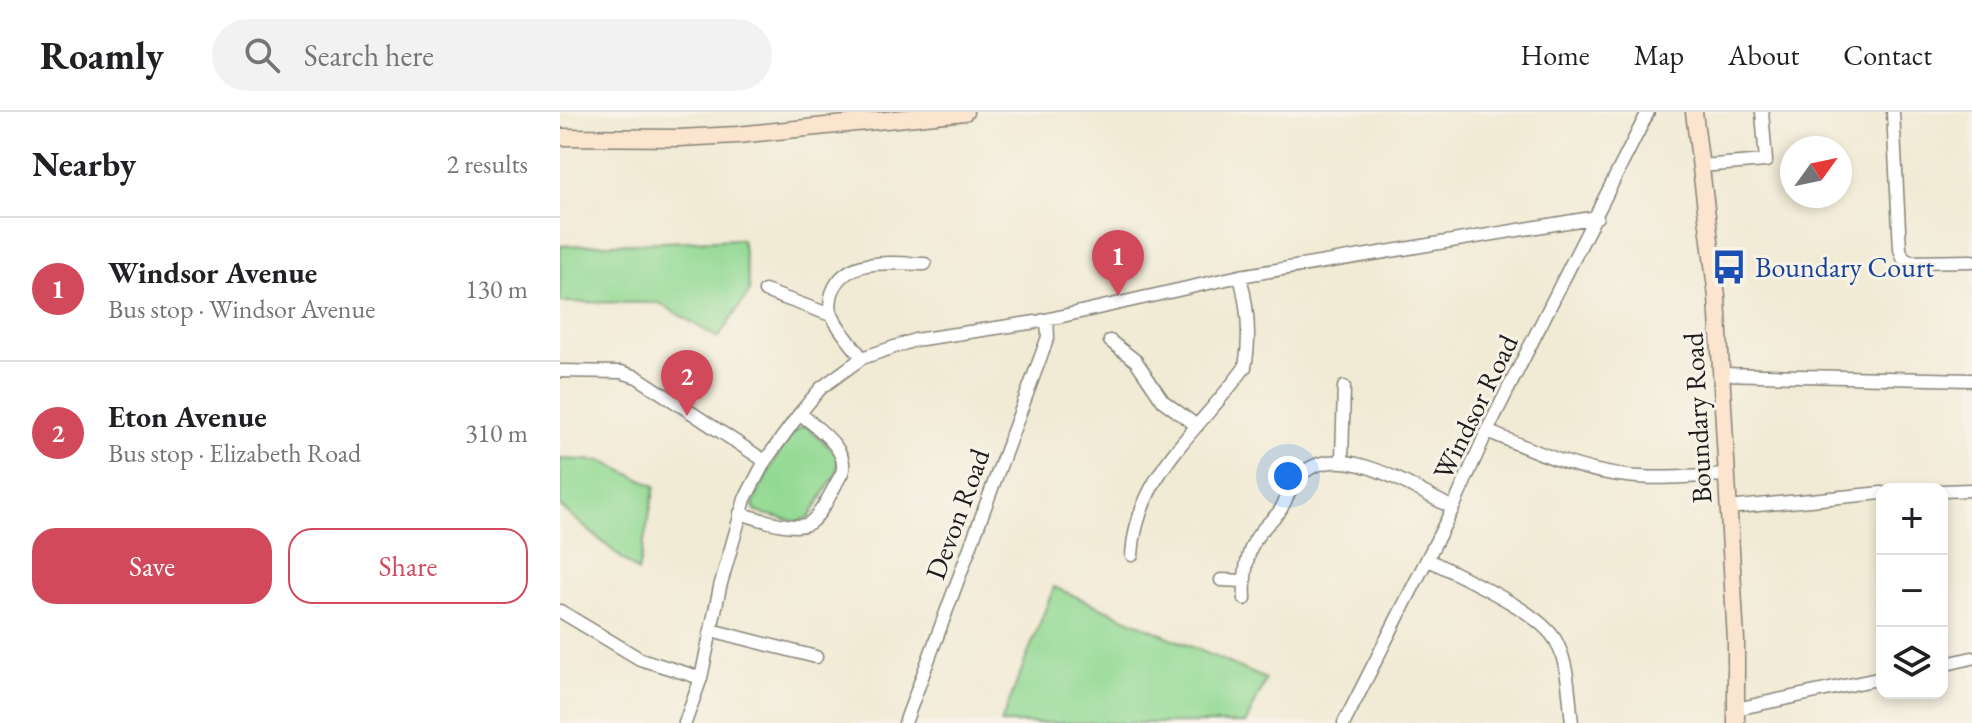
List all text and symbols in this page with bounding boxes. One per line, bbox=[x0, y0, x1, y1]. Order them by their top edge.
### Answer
search box bbox=[212, 19, 772, 91]
text: Roamly bbox=[40, 31, 164, 80]
icon: search bbox=[240, 33, 284, 77]
text: Search here bbox=[304, 36, 434, 75]
text: Home bbox=[1520, 37, 1590, 73]
text: Map bbox=[1634, 37, 1684, 73]
text: About bbox=[1728, 37, 1799, 73]
text: Contact bbox=[1843, 37, 1932, 73]
north arrow bbox=[1780, 136, 1852, 208]
text: Nearby bbox=[32, 142, 136, 186]
text: 2 results bbox=[447, 147, 528, 181]
pin: 1 bbox=[1092, 230, 1144, 296]
bus stop icon: Boundary Court bbox=[1710, 248, 1748, 286]
place label: Boundary Court bbox=[1755, 249, 1934, 285]
text: Windsor Avenue bbox=[108, 253, 317, 292]
text: 1 bbox=[51, 272, 65, 306]
text: 130 m bbox=[465, 272, 528, 306]
text: Bus stop · Windsor Avenue bbox=[108, 292, 375, 326]
street label: Windsor Road bbox=[1424, 328, 1526, 486]
street label: Boundary Road bbox=[1675, 331, 1719, 504]
pin: 2 bbox=[661, 350, 713, 416]
text: Eton Avenue bbox=[108, 397, 267, 436]
text: 2 bbox=[51, 416, 65, 450]
text: 310 m bbox=[465, 416, 528, 450]
text: Bus stop · Elizabeth Road bbox=[108, 436, 361, 470]
street label: Devon Road bbox=[917, 443, 998, 584]
your location bbox=[1268, 456, 1308, 496]
map controls bbox=[1876, 483, 1948, 699]
button: + bbox=[1876, 483, 1948, 555]
button: Save bbox=[32, 528, 272, 604]
button: Share bbox=[288, 528, 528, 604]
button: − bbox=[1876, 555, 1948, 627]
button: layers bbox=[1876, 627, 1948, 699]

